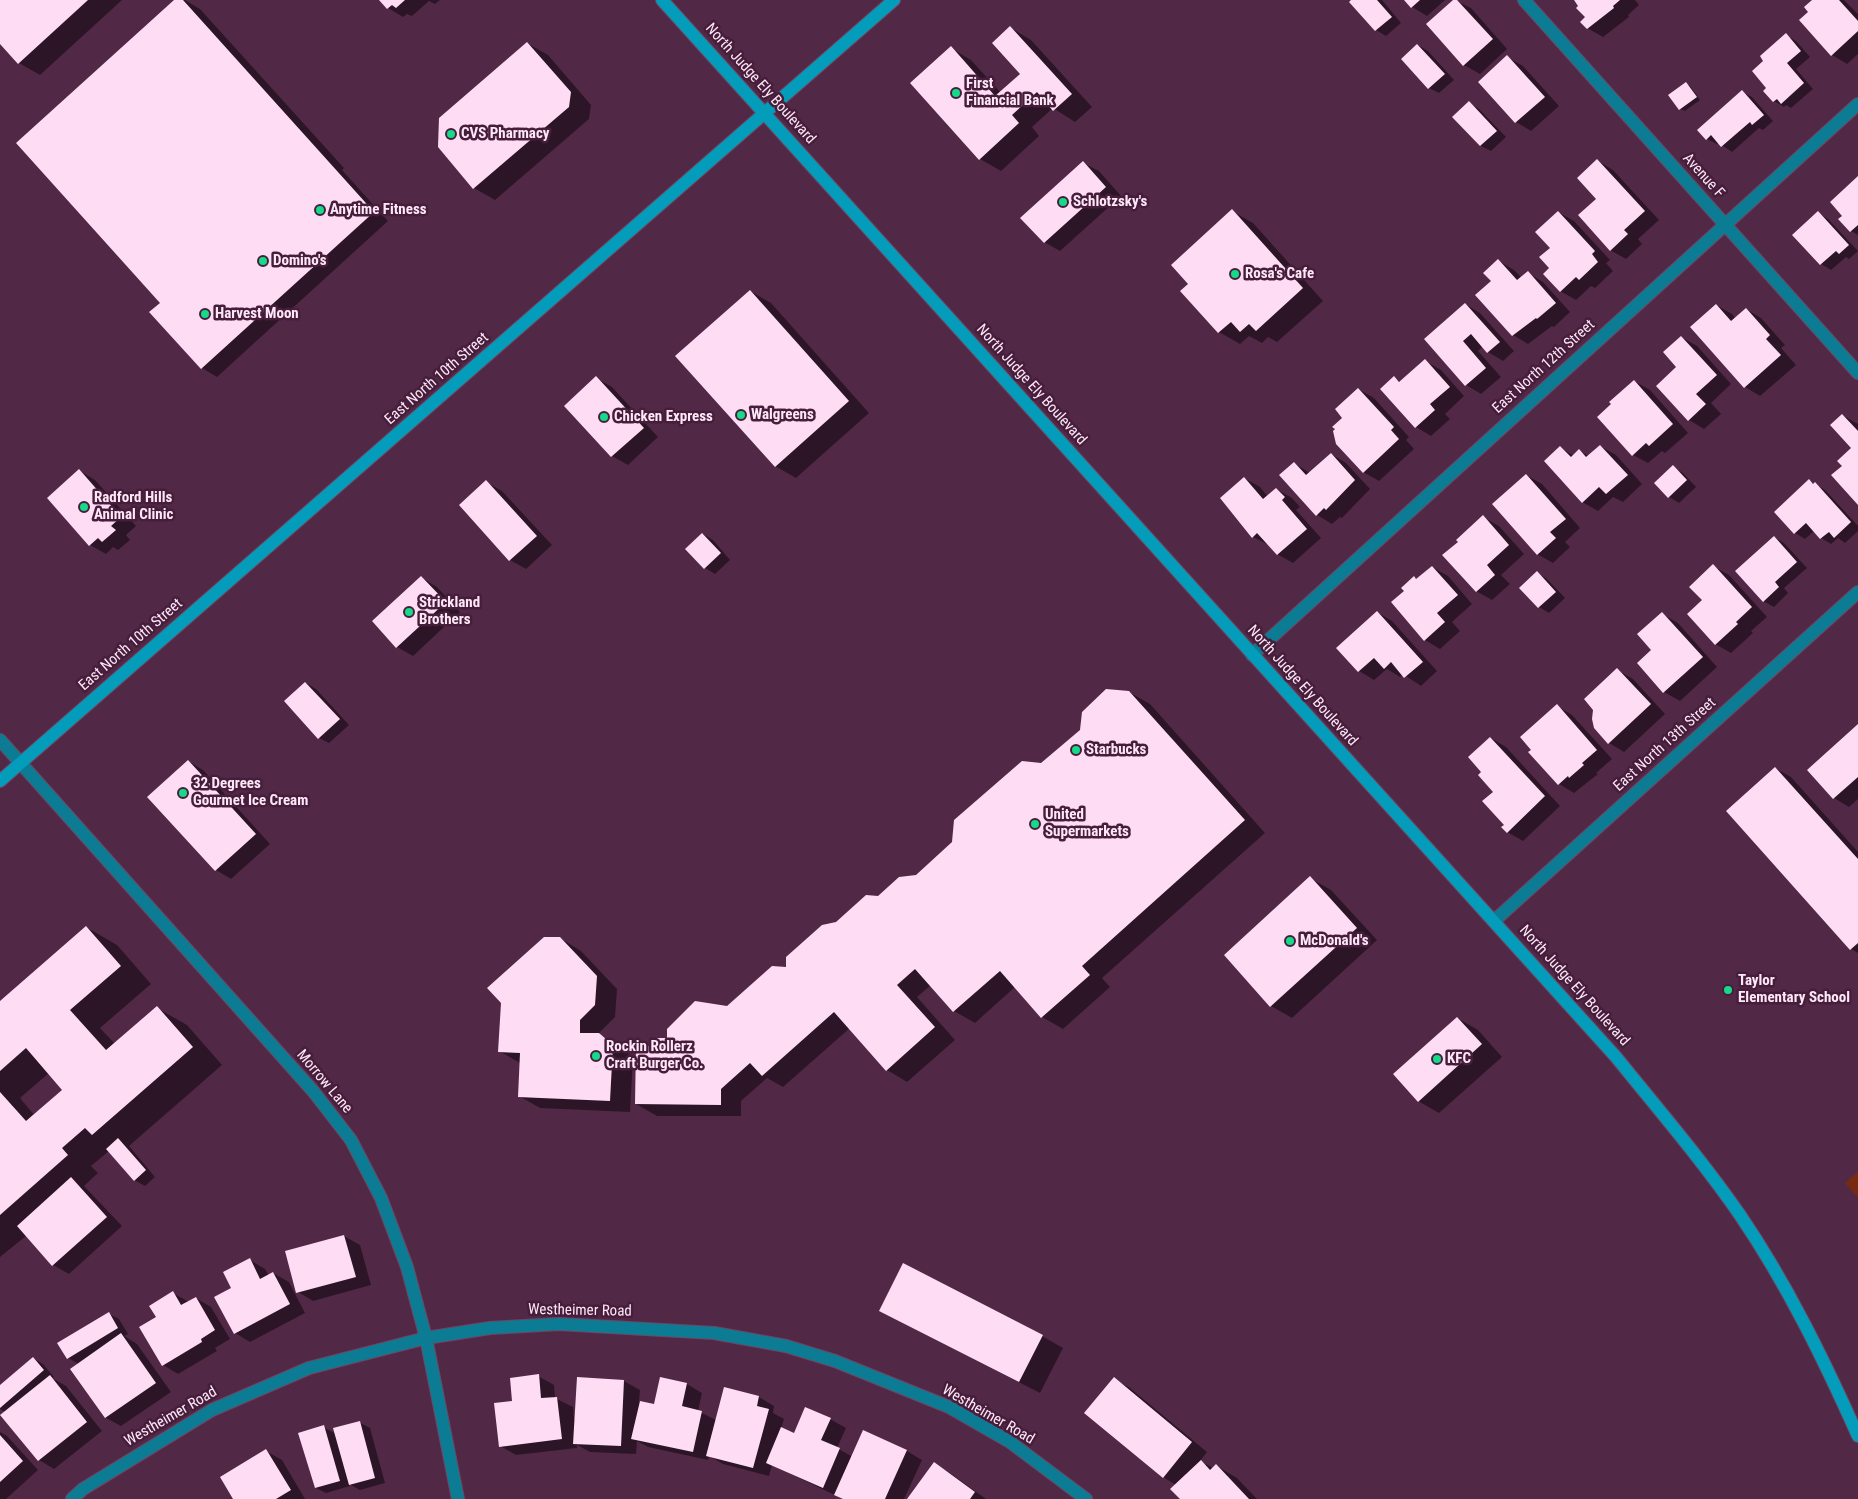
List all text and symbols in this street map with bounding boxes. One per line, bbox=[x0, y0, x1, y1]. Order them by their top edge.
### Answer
street label: North Judge Ely Boulevard bbox=[701, 20, 819, 148]
place label: First Financial Bank bbox=[966, 75, 1054, 110]
marker: First Financial Bank bbox=[950, 87, 962, 99]
place label: CVS Pharmacy bbox=[461, 125, 549, 143]
marker: CVS Pharmacy bbox=[445, 128, 457, 140]
street label: Avenue F bbox=[1678, 150, 1728, 202]
place label: Schlotzsky's bbox=[1073, 193, 1147, 211]
marker: Schlotzsky's bbox=[1057, 196, 1069, 208]
place label: Anytime Fitness bbox=[330, 201, 427, 219]
marker: Anytime Fitness bbox=[314, 204, 326, 216]
place label: Domino's bbox=[273, 252, 327, 270]
marker: Domino's bbox=[257, 255, 269, 267]
place label: Rosa's Cafe bbox=[1245, 265, 1314, 283]
marker: Rosa's Cafe bbox=[1229, 268, 1241, 280]
place label: Harvest Moon bbox=[215, 305, 299, 323]
marker: Harvest Moon bbox=[199, 308, 211, 320]
street label: East North 12th Street bbox=[1489, 316, 1599, 418]
street label: North Judge Ely Boulevard bbox=[972, 321, 1090, 449]
street label: East North 10th Street bbox=[382, 329, 492, 429]
place label: Walgreens bbox=[751, 406, 814, 424]
place label: Chicken Express bbox=[614, 408, 713, 426]
marker: Walgreens bbox=[735, 409, 747, 421]
marker: Chicken Express bbox=[598, 411, 610, 423]
place label: Radford Hills Animal Clinic bbox=[94, 489, 173, 524]
marker: Radford Hills Animal Clinic bbox=[78, 501, 90, 513]
place label: Strickland Brothers bbox=[419, 594, 480, 629]
street label: East North 10th Street bbox=[76, 595, 186, 695]
marker: Strickland Brothers bbox=[403, 606, 415, 618]
street label: North Judge Ely Boulevard bbox=[1243, 622, 1361, 750]
street label: East North 13th Street bbox=[1610, 694, 1720, 796]
place label: Starbucks bbox=[1086, 741, 1146, 759]
marker: Starbucks bbox=[1070, 744, 1082, 756]
place label: 32 Degrees Gourmet Ice Cream bbox=[193, 775, 308, 810]
marker: 32 Degrees Gourmet Ice Cream bbox=[177, 787, 189, 799]
place label: United Supermarkets bbox=[1045, 806, 1129, 841]
marker: United Supermarkets bbox=[1029, 818, 1041, 830]
street label: North Judge Ely Boulevard bbox=[1515, 922, 1633, 1050]
place label: McDonald's bbox=[1300, 932, 1368, 950]
marker: McDonald's bbox=[1284, 935, 1296, 947]
place label: Taylor Elementary School bbox=[1738, 972, 1850, 1007]
marker: Taylor Elementary School bbox=[1722, 984, 1734, 996]
place label: Rockin Rollerz Craft Burger Co. bbox=[606, 1038, 703, 1073]
street label: Morrow Lane bbox=[292, 1047, 356, 1117]
marker: Rockin Rollerz Craft Burger Co. bbox=[590, 1050, 602, 1062]
place label: KFC bbox=[1447, 1050, 1471, 1068]
marker: KFC bbox=[1431, 1053, 1443, 1065]
street label: Westheimer Road bbox=[528, 1301, 632, 1321]
street label: Westheimer Road bbox=[939, 1381, 1037, 1449]
street label: Westheimer Road bbox=[122, 1383, 220, 1451]

